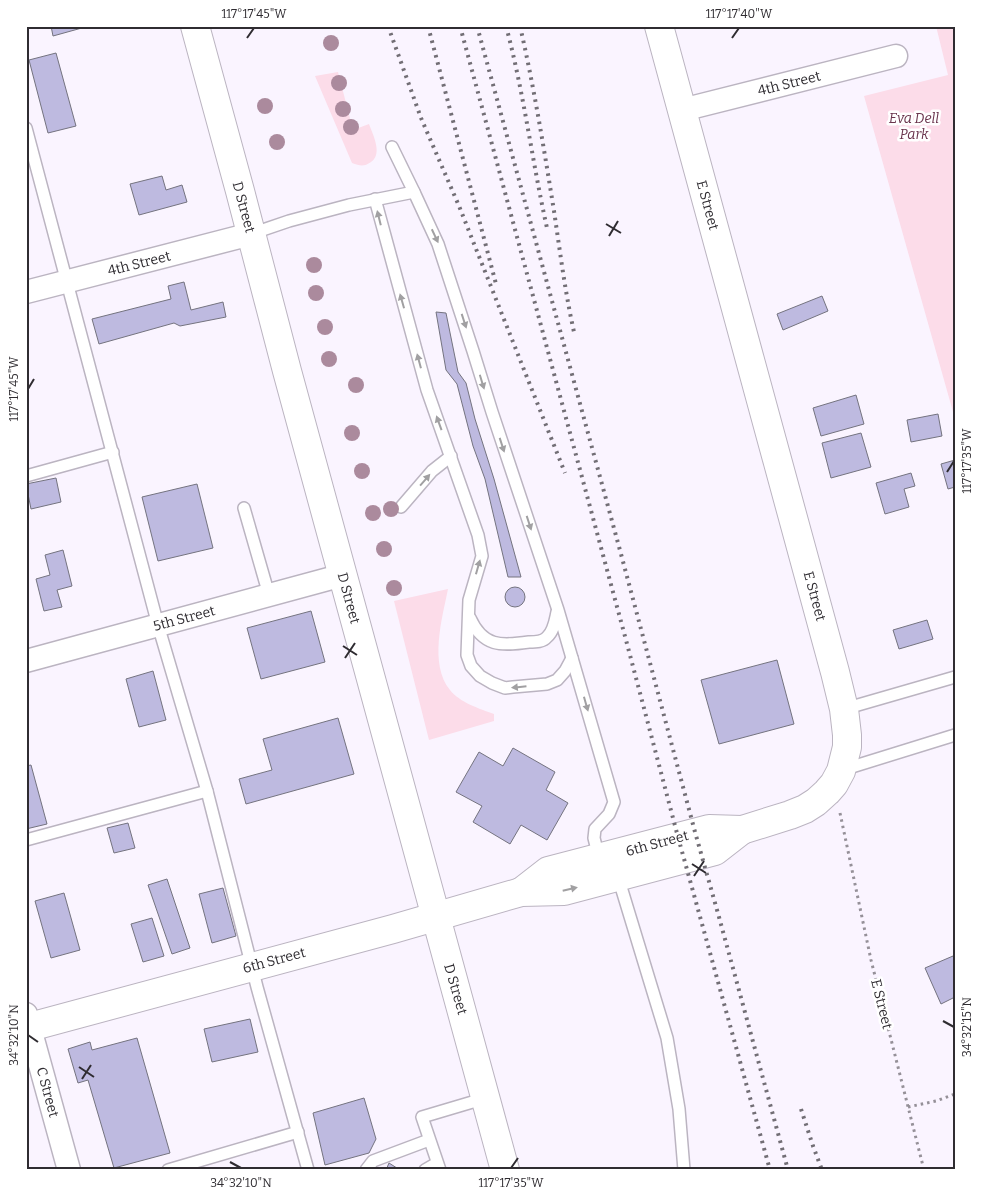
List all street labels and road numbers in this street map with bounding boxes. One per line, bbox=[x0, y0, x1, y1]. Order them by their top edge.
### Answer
street label: 4th Street bbox=[756, 67, 822, 99]
street label: E Street bbox=[693, 178, 722, 232]
street label: D Street bbox=[229, 180, 259, 235]
street label: 4th Street bbox=[106, 247, 172, 279]
street label: E Street bbox=[800, 569, 829, 623]
street label: D Street bbox=[334, 571, 364, 626]
street label: 5th Street bbox=[151, 602, 217, 635]
street label: 6th Street bbox=[624, 827, 690, 860]
street label: 6th Street bbox=[241, 944, 307, 977]
street label: D Street bbox=[440, 962, 471, 1017]
street label: E Street bbox=[867, 977, 896, 1031]
street label: C Street bbox=[33, 1065, 62, 1119]

